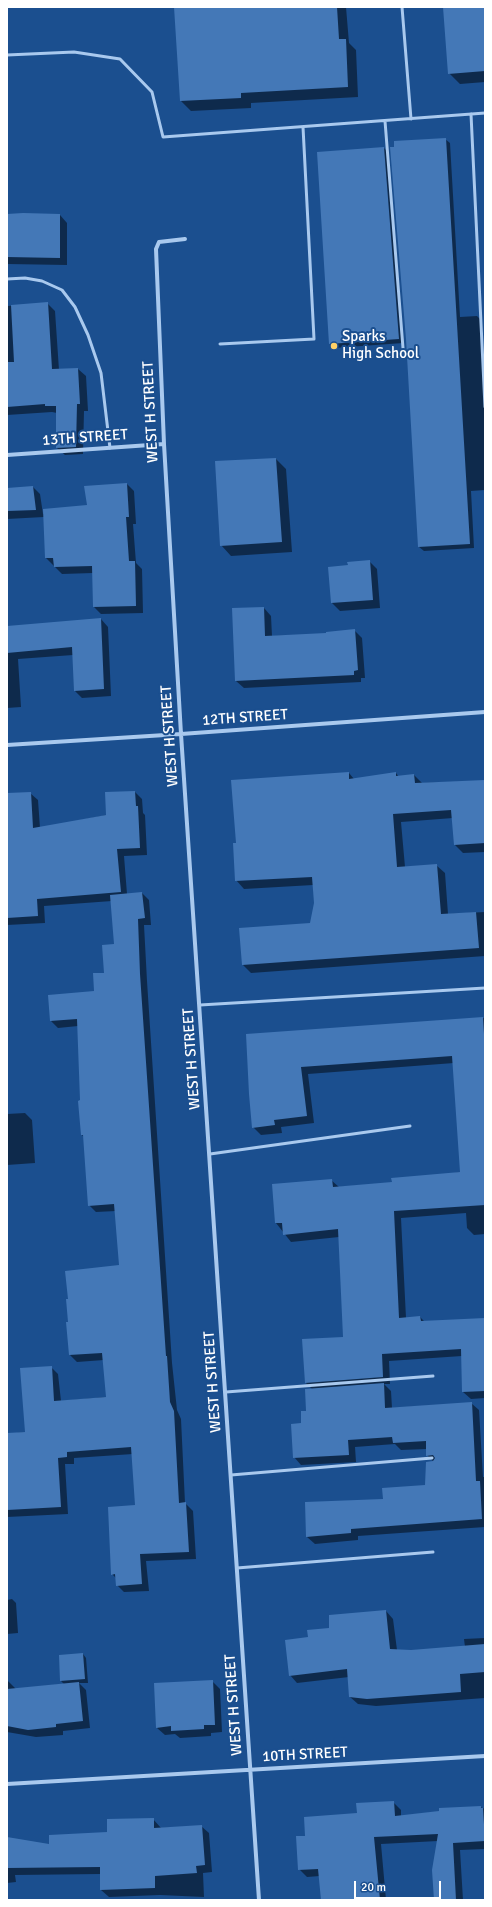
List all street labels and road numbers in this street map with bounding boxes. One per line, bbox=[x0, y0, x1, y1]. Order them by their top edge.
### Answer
street label: WEST H STREET bbox=[139, 361, 163, 463]
street label: 13TH STREET bbox=[42, 426, 128, 450]
street label: WEST H STREET bbox=[157, 685, 183, 787]
street label: 12TH STREET bbox=[202, 706, 288, 730]
street label: WEST H STREET bbox=[179, 1008, 205, 1110]
street label: WEST H STREET bbox=[200, 1331, 226, 1433]
street label: WEST H STREET bbox=[221, 1654, 247, 1756]
street label: 10TH STREET bbox=[262, 1744, 348, 1766]

